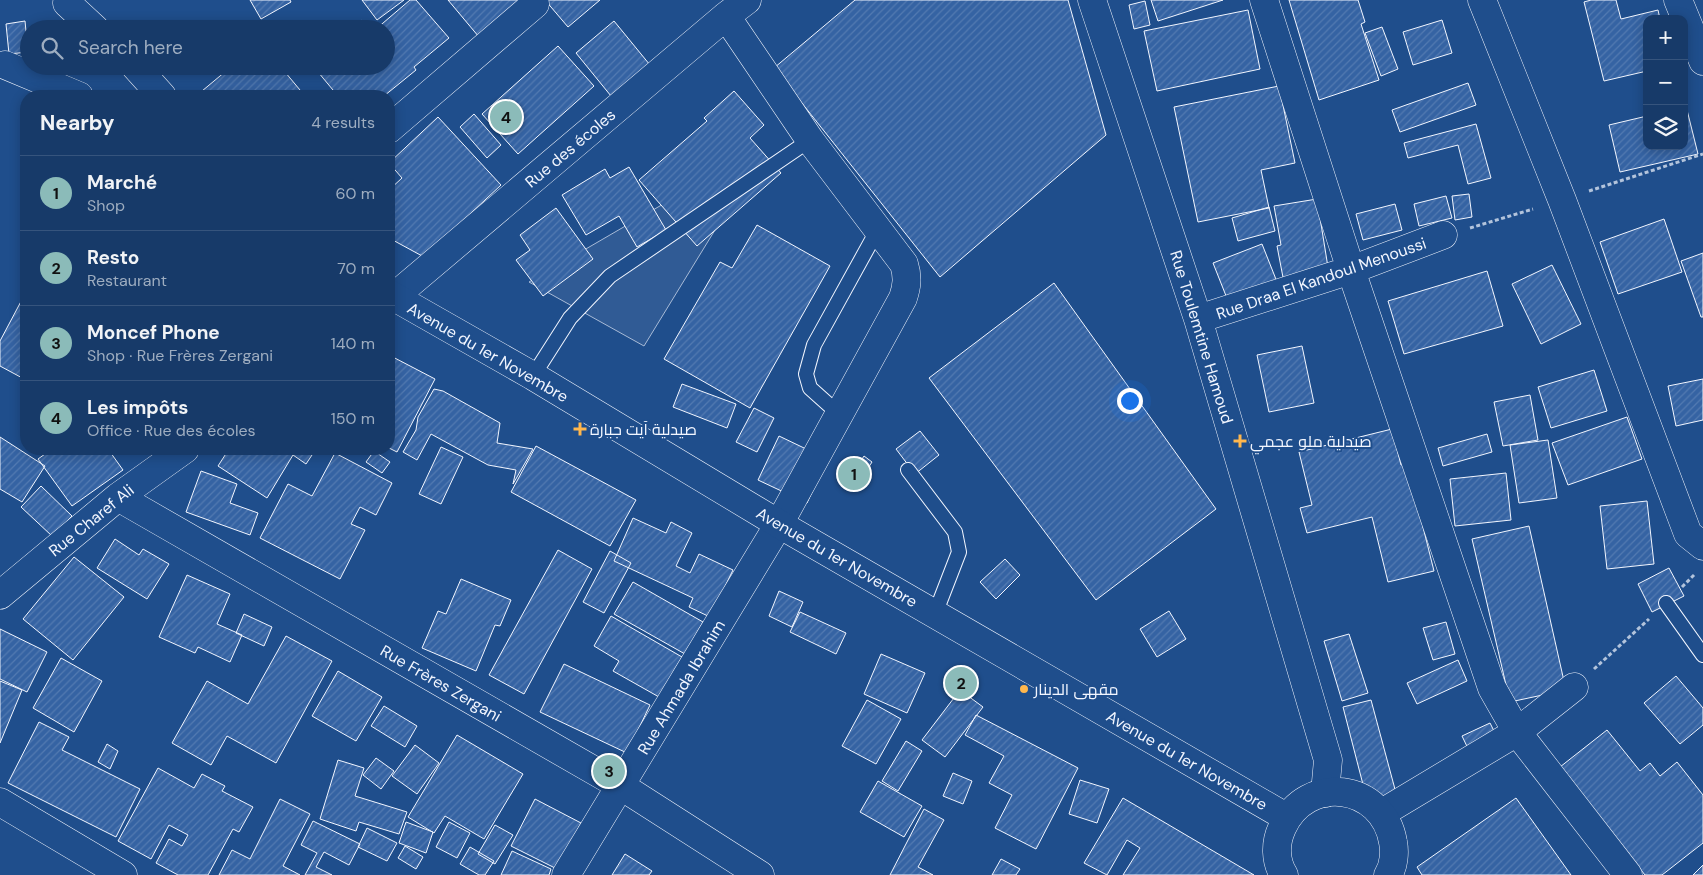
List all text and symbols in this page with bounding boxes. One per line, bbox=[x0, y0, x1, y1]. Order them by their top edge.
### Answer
map controls bbox=[1643, 15, 1688, 150]
button: + bbox=[1643, 15, 1688, 60]
search box bbox=[20, 20, 395, 75]
icon: search bbox=[38, 34, 66, 62]
text: Search here bbox=[78, 35, 183, 60]
button: − bbox=[1643, 60, 1688, 105]
pin: 4 bbox=[490, 98, 522, 136]
street label: Rue des écoles bbox=[521, 104, 620, 192]
button: layers bbox=[1643, 105, 1688, 150]
text: Nearby bbox=[40, 109, 114, 137]
text: 4 results bbox=[311, 112, 375, 133]
text: Marché bbox=[87, 170, 157, 195]
text: 1 bbox=[53, 183, 59, 204]
text: 60 m bbox=[335, 183, 375, 204]
text: Shop bbox=[87, 195, 125, 216]
street label: Rue Draa El Kandoul Menoussi bbox=[1213, 233, 1429, 324]
text: Resto bbox=[87, 245, 139, 270]
street label: Rue Toulemtine Hamoud bbox=[1165, 248, 1238, 426]
text: 2 bbox=[51, 258, 61, 279]
text: 70 m bbox=[337, 258, 375, 279]
text: Restaurant bbox=[87, 270, 167, 291]
street label: Avenue du 1er Novembre bbox=[403, 298, 572, 407]
text: Moncef Phone bbox=[87, 320, 220, 345]
text: 3 bbox=[51, 333, 61, 354]
text: 140 m bbox=[331, 333, 375, 354]
text: Shop · Rue Frères Zergani bbox=[87, 345, 273, 366]
your location bbox=[1117, 388, 1143, 414]
text: Les impôts bbox=[87, 395, 188, 420]
text: 4 bbox=[51, 408, 61, 429]
text: 150 m bbox=[331, 408, 375, 429]
place label: صيدلية آيت جبارة bbox=[590, 419, 697, 440]
text: Office · Rue des écoles bbox=[87, 420, 256, 441]
marker: صيدلية آيت جبارة bbox=[574, 423, 586, 435]
place label: صيدلية ملو عجمي bbox=[1250, 431, 1372, 455]
marker: صيدلية ملو عجمي bbox=[1234, 435, 1246, 447]
pin: 1 bbox=[838, 455, 870, 493]
street label: Rue Charef Ali bbox=[44, 480, 138, 561]
street label: Avenue du 1er Novembre bbox=[752, 503, 921, 612]
street label: Rue Ahmada Ibrahim bbox=[633, 616, 730, 758]
street label: Rue Frères Zergani bbox=[376, 640, 505, 727]
pin: 2 bbox=[945, 664, 977, 702]
place label: مقهى الدينار bbox=[1033, 679, 1119, 700]
marker: مقهى الدينار bbox=[1018, 683, 1030, 695]
street label: Avenue du 1er Novembre bbox=[1102, 706, 1271, 815]
pin: 3 bbox=[593, 752, 625, 790]

